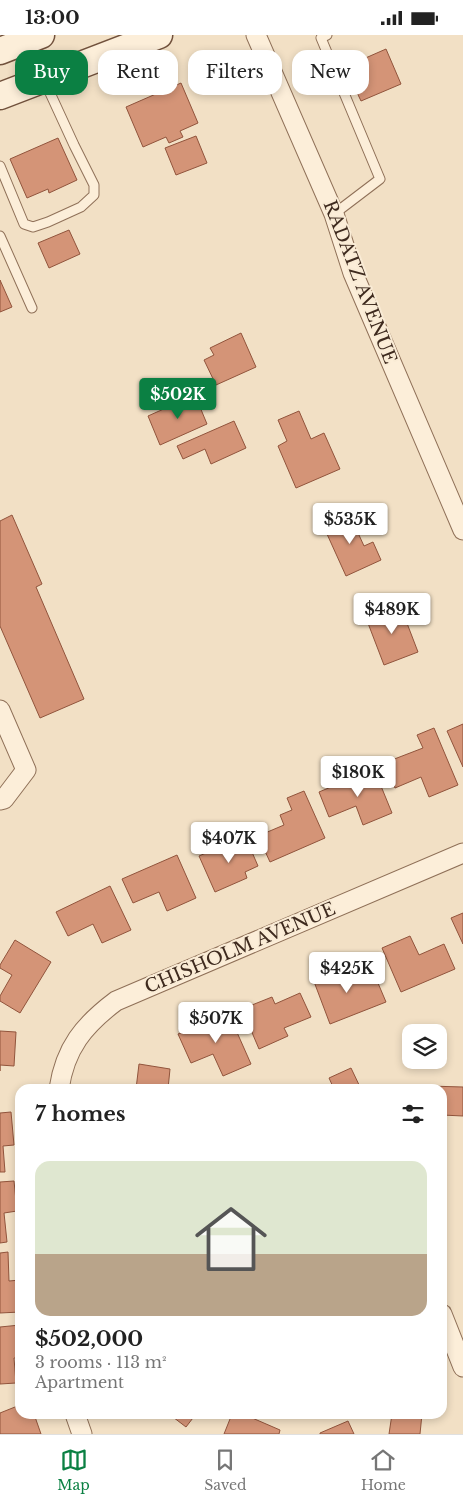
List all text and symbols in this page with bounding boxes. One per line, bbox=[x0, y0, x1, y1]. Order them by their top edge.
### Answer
text: 13:00 bbox=[25, 6, 79, 29]
chip: Buy bbox=[15, 50, 88, 95]
chip: Rent bbox=[98, 50, 178, 95]
chip: Filters bbox=[188, 50, 282, 95]
chip: New bbox=[292, 50, 369, 95]
street label: RADATZ AVENUE bbox=[319, 197, 401, 367]
pin: $502K bbox=[143, 377, 213, 420]
text: $502K bbox=[150, 384, 206, 404]
pin: $535K bbox=[315, 503, 385, 545]
text: $535K bbox=[324, 509, 376, 529]
pin: $489K bbox=[357, 593, 427, 635]
text: $489K bbox=[364, 599, 420, 619]
pin: $180K bbox=[323, 755, 393, 798]
text: $180K bbox=[332, 762, 384, 782]
pin: $407K bbox=[194, 821, 264, 864]
text: $407K bbox=[202, 828, 256, 848]
street label: CHISHOLM AVENUE bbox=[141, 898, 339, 998]
pin: $425K bbox=[312, 951, 382, 994]
text: $425K bbox=[320, 958, 374, 978]
pin: $507K bbox=[181, 1001, 251, 1044]
text: $507K bbox=[189, 1008, 243, 1028]
map controls bbox=[402, 1024, 447, 1069]
button: layers bbox=[402, 1024, 447, 1069]
icon: filters bbox=[399, 1100, 427, 1128]
text: 7 homes bbox=[35, 1101, 126, 1127]
icon: home bbox=[186, 1194, 276, 1284]
text: $502,000 bbox=[35, 1326, 143, 1352]
text: 3 rooms · 113 m² bbox=[35, 1352, 166, 1372]
text: Apartment bbox=[35, 1372, 124, 1392]
tab: Map bbox=[57, 1446, 90, 1494]
tab: Saved bbox=[204, 1446, 246, 1494]
tab: Home bbox=[361, 1446, 406, 1494]

